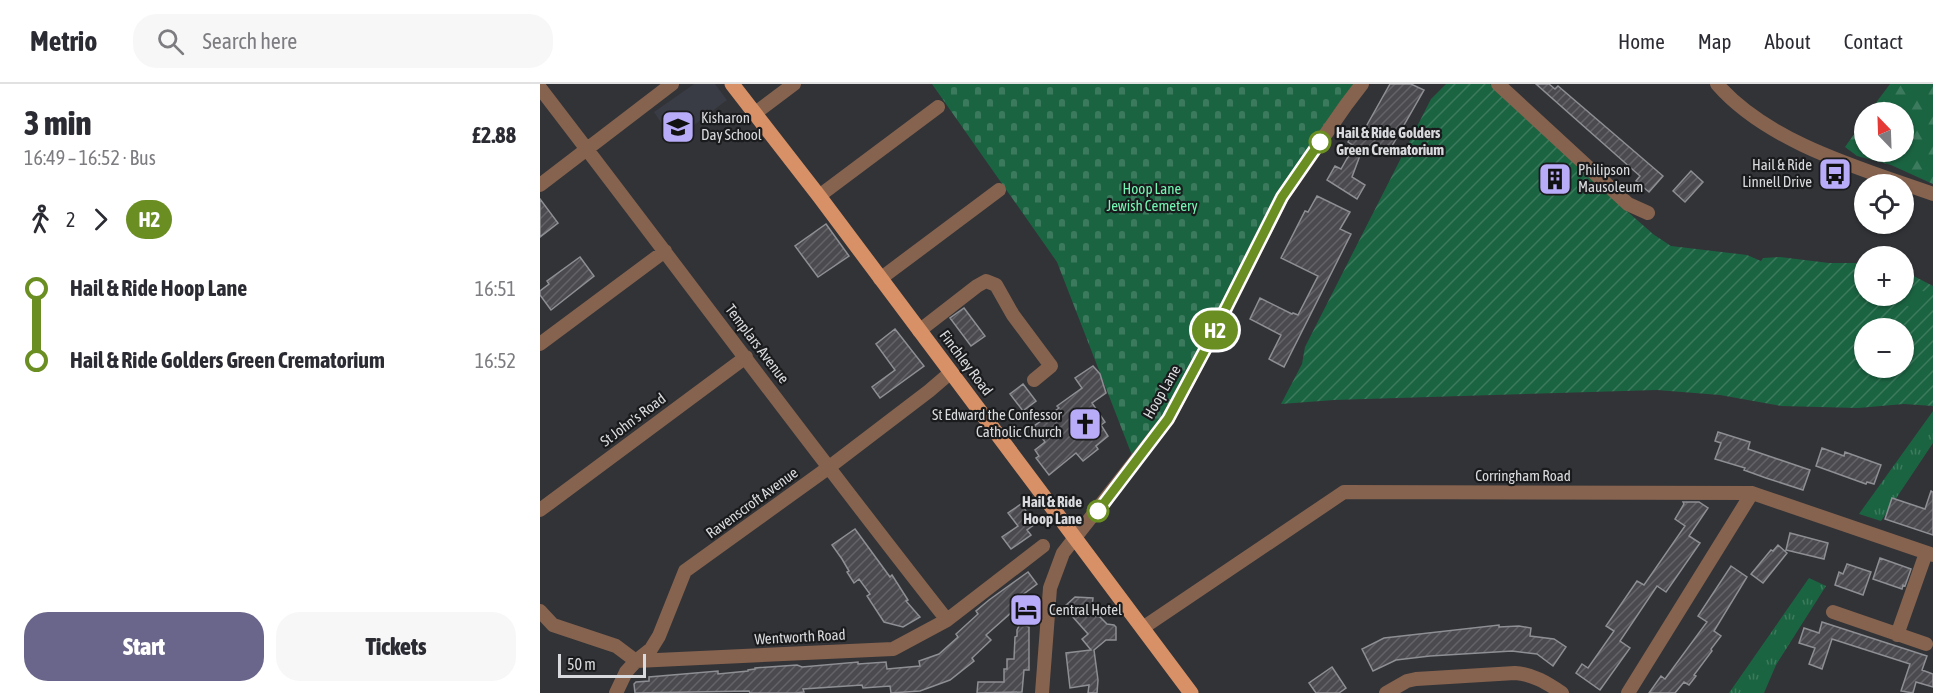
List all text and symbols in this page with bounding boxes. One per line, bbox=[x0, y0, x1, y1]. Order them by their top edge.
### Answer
search box bbox=[133, 14, 553, 68]
text: Metrio bbox=[30, 25, 97, 57]
icon: search bbox=[154, 25, 187, 58]
text: Search here bbox=[202, 28, 297, 54]
text: Home bbox=[1618, 29, 1665, 53]
text: Map bbox=[1698, 29, 1732, 53]
text: About bbox=[1765, 29, 1811, 53]
text: Contact bbox=[1844, 29, 1903, 53]
north arrow bbox=[1854, 102, 1914, 162]
map controls bbox=[1854, 102, 1914, 378]
text: 3 min bbox=[24, 104, 91, 142]
school or university icon: Kisharon Day School bbox=[660, 109, 696, 145]
place label: Kisharon Day School bbox=[701, 109, 762, 143]
text: £2.88 bbox=[472, 122, 516, 148]
place label: Hail & Ride Golders Green Crematorium bbox=[1336, 124, 1444, 158]
marker: Hail & Ride Golders Green Crematorium bbox=[1309, 131, 1331, 153]
text: 16:49 – 16:52 · Bus bbox=[24, 146, 156, 169]
place label: Hail & Ride Linnell Drive bbox=[1742, 156, 1812, 190]
bus stop icon: Hail & Ride Linnell Drive bbox=[1817, 156, 1853, 192]
building icon: Philipson Mausoleum bbox=[1537, 161, 1573, 197]
place label: Philipson Mausoleum bbox=[1578, 161, 1643, 195]
button: locate bbox=[1854, 174, 1914, 234]
park label: Hoop Lane Jewish Cemetery bbox=[1106, 180, 1198, 214]
icon: walk bbox=[24, 203, 57, 236]
icon: forward bbox=[84, 203, 117, 236]
text: H2 bbox=[138, 207, 160, 231]
text: 2 bbox=[66, 208, 75, 231]
button: + bbox=[1854, 246, 1914, 306]
text: Hail & Ride Hoop Lane bbox=[70, 275, 247, 301]
text: 16:51 bbox=[475, 277, 516, 300]
street label: Templars Avenue bbox=[722, 301, 793, 387]
line badge: H2 bbox=[1188, 310, 1242, 350]
text: H2 bbox=[1204, 318, 1226, 342]
button: − bbox=[1854, 318, 1914, 378]
street label: Finchley Road bbox=[936, 327, 996, 399]
text: Hail & Ride Golders Green Crematorium bbox=[70, 347, 385, 373]
text: 16:52 bbox=[475, 349, 516, 372]
street label: Hoop Lane bbox=[1139, 362, 1184, 421]
street label: St John's Road bbox=[597, 390, 669, 450]
place label: St Edward the Confessor Catholic Church bbox=[932, 406, 1063, 440]
church icon: St Edward the Confessor Catholic Church bbox=[1067, 406, 1103, 442]
street label: Ravenscroft Avenue bbox=[703, 464, 801, 541]
street label: Corringham Road bbox=[1475, 467, 1571, 484]
place label: Hail & Ride Hoop Lane bbox=[1022, 493, 1082, 527]
marker: Hail & Ride Hoop Lane bbox=[1087, 500, 1109, 522]
hotel icon: Central Hotel bbox=[1008, 592, 1044, 628]
place label: Central Hotel bbox=[1049, 601, 1122, 618]
button: Start bbox=[24, 612, 264, 681]
button: Tickets bbox=[276, 612, 516, 681]
street label: Wentworth Road bbox=[754, 626, 846, 647]
scale bar bbox=[558, 651, 646, 678]
text: 50 m bbox=[567, 655, 596, 673]

